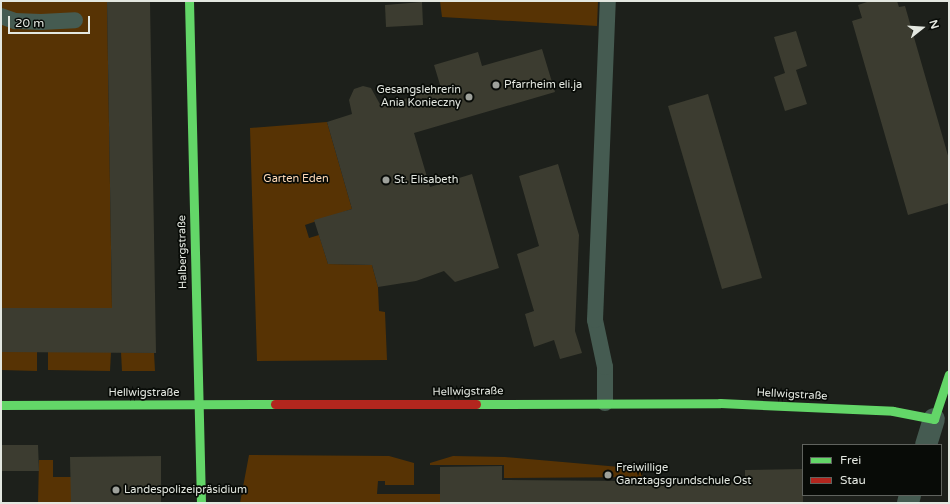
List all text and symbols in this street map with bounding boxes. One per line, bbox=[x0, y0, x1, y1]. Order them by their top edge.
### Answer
scale bar bbox=[10, 8, 92, 34]
north arrow bbox=[902, 8, 942, 48]
text: 20 m bbox=[15, 16, 44, 30]
text: N bbox=[926, 18, 941, 30]
place label: Pfarrheim eli.ja bbox=[504, 78, 582, 92]
marker: Pfarrheim eli.ja bbox=[491, 80, 501, 90]
place label: Gesangslehrerin Ania Konieczny bbox=[376, 84, 461, 110]
marker: Gesangslehrerin Ania Konieczny bbox=[464, 92, 474, 102]
park label: Garten Eden bbox=[263, 172, 329, 186]
place label: St. Elisabeth bbox=[394, 173, 458, 187]
marker: St. Elisabeth bbox=[381, 175, 391, 185]
street label: Halbergstraße bbox=[176, 215, 190, 289]
street label: Hellwigstraße bbox=[432, 385, 504, 399]
street label: Hellwigstraße bbox=[109, 386, 179, 400]
street label: Hellwigstraße bbox=[756, 387, 828, 403]
legend bbox=[802, 444, 942, 496]
text: Frei bbox=[840, 453, 861, 467]
place label: Freiwillige Ganztagsgrundschule Ost bbox=[616, 462, 751, 488]
marker: Freiwillige Ganztagsgrundschule Ost bbox=[603, 470, 613, 480]
text: Stau bbox=[840, 473, 866, 487]
place label: Landespolizeipräsidium bbox=[124, 483, 247, 497]
marker: Landespolizeipräsidium bbox=[111, 485, 121, 495]

